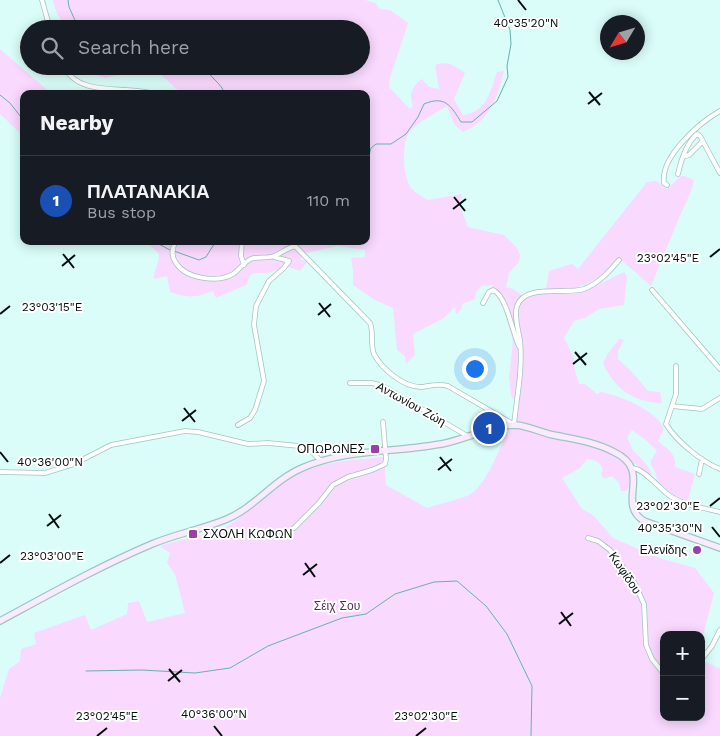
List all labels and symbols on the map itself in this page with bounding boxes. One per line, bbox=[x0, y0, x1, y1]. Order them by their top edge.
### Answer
north arrow bbox=[600, 15, 645, 60]
text: 40°35'20"N bbox=[493, 16, 559, 30]
text: 23°02'45"E bbox=[637, 251, 700, 265]
text: 23°03'15"E bbox=[22, 300, 83, 314]
your location bbox=[462, 356, 488, 382]
street label: Αντωνίου Ζώη bbox=[374, 379, 448, 429]
pin: 1 bbox=[473, 409, 505, 447]
place label: ΟΠΩΡΩΝΕΣ bbox=[297, 442, 365, 456]
marker: ΟΠΩΡΩΝΕΣ bbox=[369, 443, 381, 455]
text: 40°36'00"N bbox=[17, 455, 83, 469]
text: 23°02'30"E bbox=[636, 499, 700, 513]
text: 40°35'30"N bbox=[637, 521, 703, 535]
place label: ΣΧΟΛΗ ΚΩΦΩΝ bbox=[203, 527, 293, 541]
marker: ΣΧΟΛΗ ΚΩΦΩΝ bbox=[187, 528, 199, 540]
place label: Ελενίδης bbox=[640, 543, 687, 557]
marker: Ελενίδης bbox=[691, 544, 703, 556]
text: 23°03'00"E bbox=[20, 549, 84, 563]
street label: Κωφίδου bbox=[606, 549, 644, 597]
park label: Σέιχ Σου bbox=[314, 599, 360, 613]
text: 40°36'00"N bbox=[181, 707, 247, 721]
text: 23°02'45"E bbox=[76, 709, 139, 723]
text: 23°02'30"E bbox=[394, 709, 458, 723]

